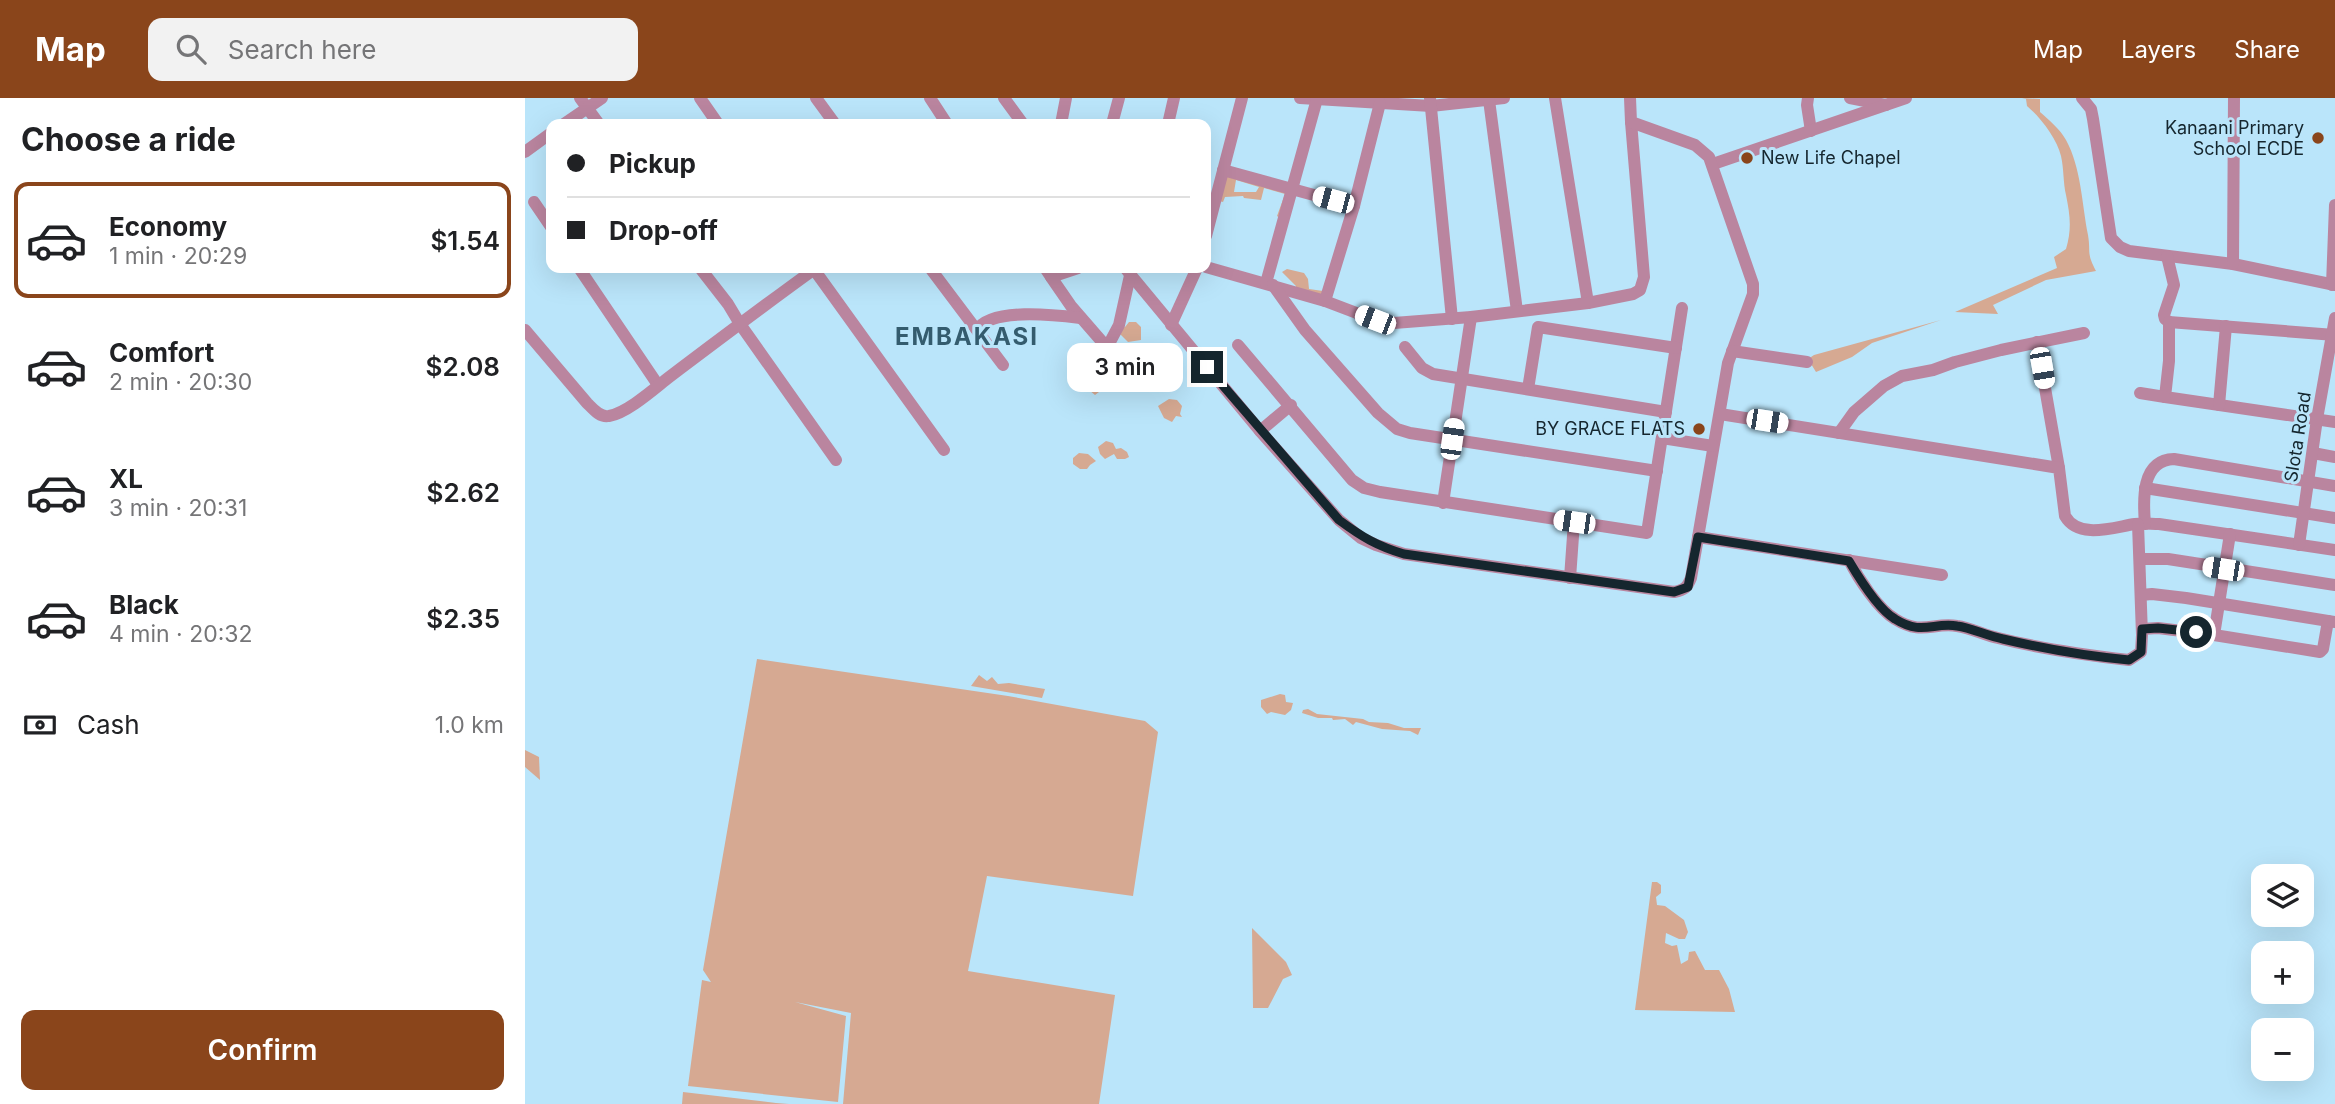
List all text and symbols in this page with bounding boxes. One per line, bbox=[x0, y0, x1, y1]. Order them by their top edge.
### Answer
search box bbox=[148, 18, 638, 81]
text: Map bbox=[35, 29, 106, 69]
icon: search bbox=[172, 30, 210, 68]
text: Search here bbox=[228, 34, 376, 65]
text: Map bbox=[2033, 35, 2083, 64]
text: Layers bbox=[2121, 35, 2196, 64]
text: Share bbox=[2234, 35, 2300, 64]
place label: Kanaani Primary School ECDE bbox=[2165, 117, 2304, 159]
text: Choose a ride bbox=[21, 120, 236, 159]
marker: Kanaani Primary School ECDE bbox=[2310, 130, 2326, 146]
place label: New Life Chapel bbox=[1761, 147, 1901, 168]
text: Pickup bbox=[609, 148, 696, 179]
marker: New Life Chapel bbox=[1739, 150, 1755, 166]
car bbox=[1310, 184, 1357, 216]
icon: car bbox=[25, 209, 88, 272]
text: Economy bbox=[109, 211, 227, 242]
text: Drop-off bbox=[609, 215, 718, 246]
text: $1.54 bbox=[430, 225, 500, 256]
text: 1 min · 20:29 bbox=[109, 242, 247, 270]
car bbox=[1352, 303, 1399, 337]
district label: EMBAKASI bbox=[895, 322, 1039, 351]
icon: car bbox=[25, 335, 88, 398]
text: Comfort bbox=[109, 337, 214, 368]
callout: 3 min bbox=[1067, 342, 1183, 392]
car bbox=[2029, 345, 2056, 391]
text: $2.08 bbox=[426, 351, 500, 382]
route end bbox=[1191, 351, 1223, 383]
text: 3 min bbox=[1094, 353, 1156, 381]
text: 2 min · 20:30 bbox=[109, 368, 252, 396]
street label: Slota Road bbox=[2280, 390, 2315, 484]
car bbox=[1745, 407, 1790, 435]
car bbox=[1439, 417, 1466, 461]
place label: BY GRACE FLATS bbox=[1535, 418, 1685, 439]
marker: BY GRACE FLATS bbox=[1691, 421, 1707, 437]
icon: car bbox=[25, 461, 88, 524]
text: XL bbox=[109, 463, 143, 494]
text: $2.62 bbox=[426, 477, 500, 508]
text: 3 min · 20:31 bbox=[109, 494, 247, 522]
car bbox=[1552, 509, 1597, 535]
car bbox=[2201, 555, 2246, 583]
icon: car bbox=[25, 587, 88, 650]
text: Black bbox=[109, 589, 179, 620]
text: $2.35 bbox=[426, 603, 500, 634]
route start bbox=[2180, 616, 2212, 648]
text: 4 min · 20:32 bbox=[109, 620, 253, 648]
icon: cash bbox=[21, 706, 59, 744]
text: Cash bbox=[77, 709, 140, 740]
text: 1.0 km bbox=[435, 711, 504, 739]
map controls bbox=[2251, 864, 2314, 1081]
button: layers bbox=[2251, 864, 2314, 927]
button: + bbox=[2251, 941, 2314, 1004]
button: Confirm bbox=[21, 1010, 504, 1090]
button: − bbox=[2251, 1018, 2314, 1081]

